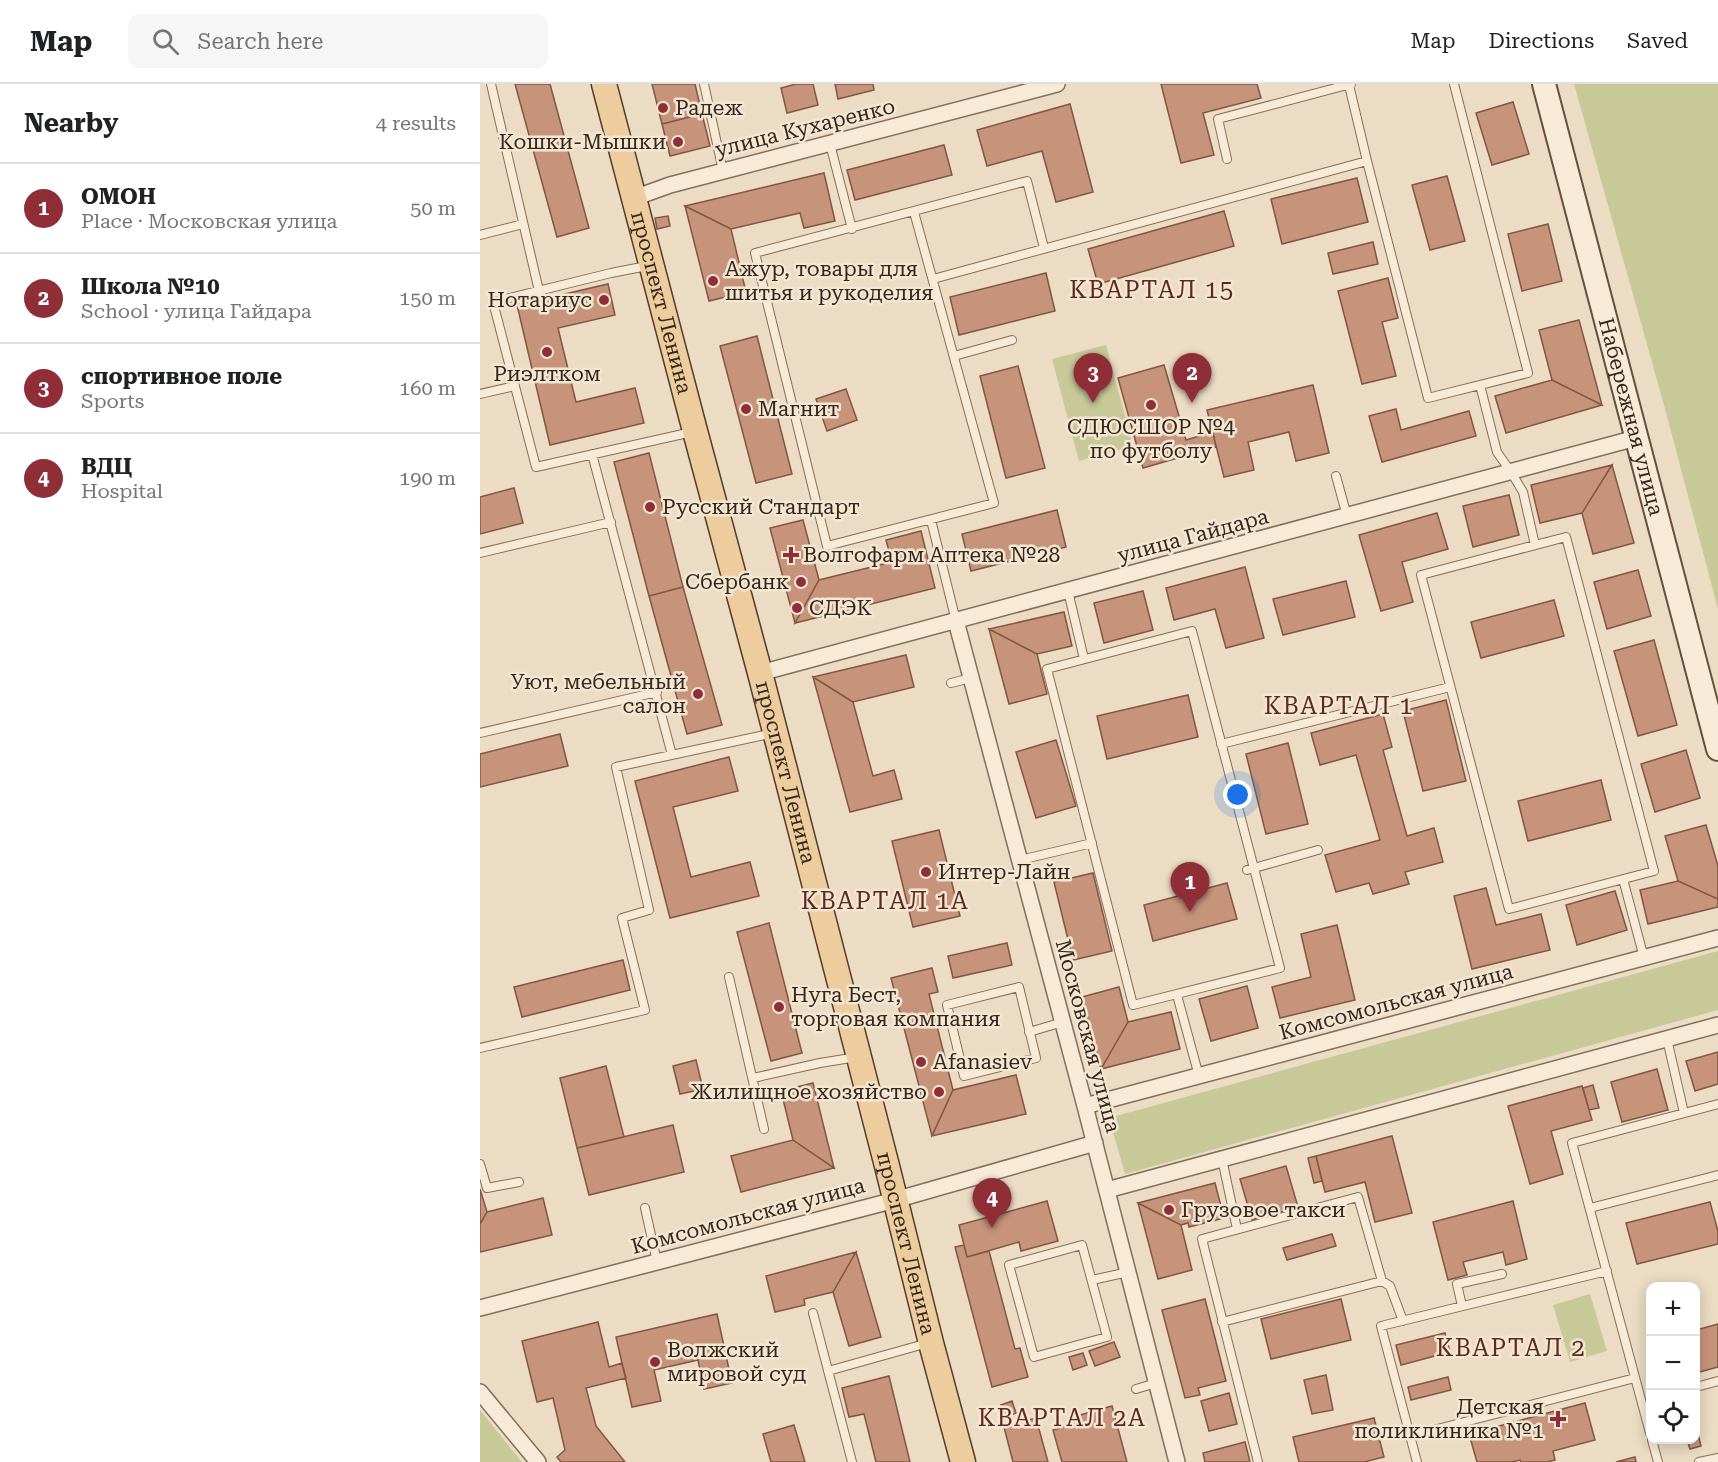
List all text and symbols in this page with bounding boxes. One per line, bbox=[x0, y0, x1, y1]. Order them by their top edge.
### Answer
search box bbox=[128, 14, 548, 68]
text: Map bbox=[30, 25, 92, 58]
icon: search bbox=[149, 25, 182, 58]
text: Search here bbox=[197, 29, 323, 54]
text: Map bbox=[1411, 29, 1455, 53]
text: Directions bbox=[1488, 29, 1594, 53]
text: Saved bbox=[1627, 29, 1688, 53]
street label: улица Кухаренко bbox=[713, 94, 897, 162]
place label: Радеж bbox=[675, 96, 743, 120]
marker: Радеж bbox=[656, 101, 670, 115]
text: Nearby bbox=[24, 108, 118, 138]
text: 4 results bbox=[376, 111, 456, 135]
place label: Кошки-Мышки bbox=[499, 130, 666, 154]
marker: Кошки-Мышки bbox=[671, 135, 685, 149]
text: ОМОН bbox=[81, 184, 156, 209]
text: 1 bbox=[38, 196, 49, 220]
text: 50 m bbox=[410, 196, 456, 220]
text: Place · Московская улица bbox=[81, 209, 337, 233]
street label: проспект Ленина bbox=[626, 209, 697, 397]
place label: Ажур, товары для шитья и рукоделия bbox=[725, 257, 933, 305]
text: Школа №10 bbox=[81, 274, 220, 299]
marker: Ажур, товары для шитья и рукоделия bbox=[706, 274, 720, 288]
district label: КВАРТАЛ 15 bbox=[1069, 276, 1235, 304]
text: 2 bbox=[38, 286, 49, 310]
text: 150 m bbox=[399, 286, 456, 310]
place label: Нотариус bbox=[488, 288, 592, 312]
marker: Нотариус bbox=[597, 293, 611, 307]
text: School · улица Гайдара bbox=[81, 299, 312, 323]
street label: Набережная улица bbox=[1594, 315, 1669, 519]
marker: Риэлтком bbox=[540, 345, 554, 359]
pin: 3 bbox=[1074, 354, 1112, 403]
pin: 2 bbox=[1172, 354, 1212, 403]
place label: Риэлтком bbox=[493, 362, 601, 386]
text: спортивное поле bbox=[81, 364, 282, 389]
text: 3 bbox=[38, 376, 49, 400]
text: 160 m bbox=[399, 376, 456, 400]
text: Sports bbox=[81, 389, 144, 413]
place label: Магнит bbox=[758, 397, 840, 421]
marker: СДЮСШОР №4 по футболу bbox=[1144, 398, 1158, 412]
marker: Магнит bbox=[739, 402, 753, 416]
place label: СДЮСШОР №4 по футболу bbox=[1067, 415, 1235, 463]
text: ВДЦ bbox=[81, 454, 132, 479]
text: 4 bbox=[38, 466, 49, 490]
text: 190 m bbox=[399, 466, 456, 490]
text: Hospital bbox=[81, 479, 163, 503]
place label: Русский Стандарт bbox=[662, 495, 860, 519]
marker: Русский Стандарт bbox=[643, 500, 657, 514]
street label: улица Гайдара bbox=[1115, 504, 1272, 568]
place label: Волгофарм Аптека №28 bbox=[803, 543, 1060, 567]
marker: Волгофарм Аптека №28 bbox=[784, 548, 798, 562]
place label: Сбербанк bbox=[685, 570, 789, 594]
marker: Сбербанк bbox=[794, 575, 808, 589]
place label: СДЭК bbox=[809, 596, 872, 620]
marker: СДЭК bbox=[790, 601, 804, 615]
place label: Уют, мебельный салон bbox=[510, 670, 686, 718]
street label: проспект Ленина bbox=[751, 679, 821, 867]
marker: Уют, мебельный салон bbox=[691, 687, 705, 701]
district label: КВАРТАЛ 1 bbox=[1264, 692, 1414, 720]
your location bbox=[1223, 780, 1252, 809]
place label: Интер-Лайн bbox=[938, 860, 1071, 884]
pin: 1 bbox=[1170, 862, 1210, 912]
marker: Интер-Лайн bbox=[919, 865, 933, 879]
district label: КВАРТАЛ 1А bbox=[801, 887, 969, 915]
street label: Московская улица bbox=[1051, 937, 1126, 1136]
street label: Комсомольская улица bbox=[1276, 959, 1516, 1045]
place label: Нуга Бест, торговая компания bbox=[791, 983, 1000, 1031]
marker: Нуга Бест, торговая компания bbox=[772, 1000, 786, 1014]
place label: Afanasiev bbox=[933, 1050, 1033, 1074]
marker: Afanasiev bbox=[914, 1055, 928, 1069]
place label: Жилищное хозяйство bbox=[690, 1080, 927, 1104]
marker: Жилищное хозяйство bbox=[932, 1085, 946, 1099]
street label: проспект Ленина bbox=[872, 1149, 941, 1338]
street label: Комсомольская улица bbox=[628, 1173, 868, 1259]
pin: 4 bbox=[972, 1178, 1012, 1228]
place label: Грузовое такси bbox=[1181, 1198, 1346, 1222]
marker: Грузовое такси bbox=[1162, 1203, 1176, 1217]
map controls bbox=[1646, 1282, 1700, 1444]
button: + bbox=[1646, 1282, 1700, 1336]
district label: КВАРТАЛ 2 bbox=[1436, 1334, 1586, 1362]
button: − bbox=[1646, 1336, 1700, 1390]
place label: Волжский мировой суд bbox=[667, 1338, 806, 1386]
marker: Волжский мировой суд bbox=[648, 1355, 662, 1369]
button: locate bbox=[1646, 1390, 1700, 1444]
place label: Детская поликлиника №1 bbox=[1354, 1395, 1544, 1443]
district label: КВАРТАЛ 2А bbox=[978, 1404, 1146, 1432]
marker: Детская поликлиника №1 bbox=[1549, 1410, 1567, 1428]

